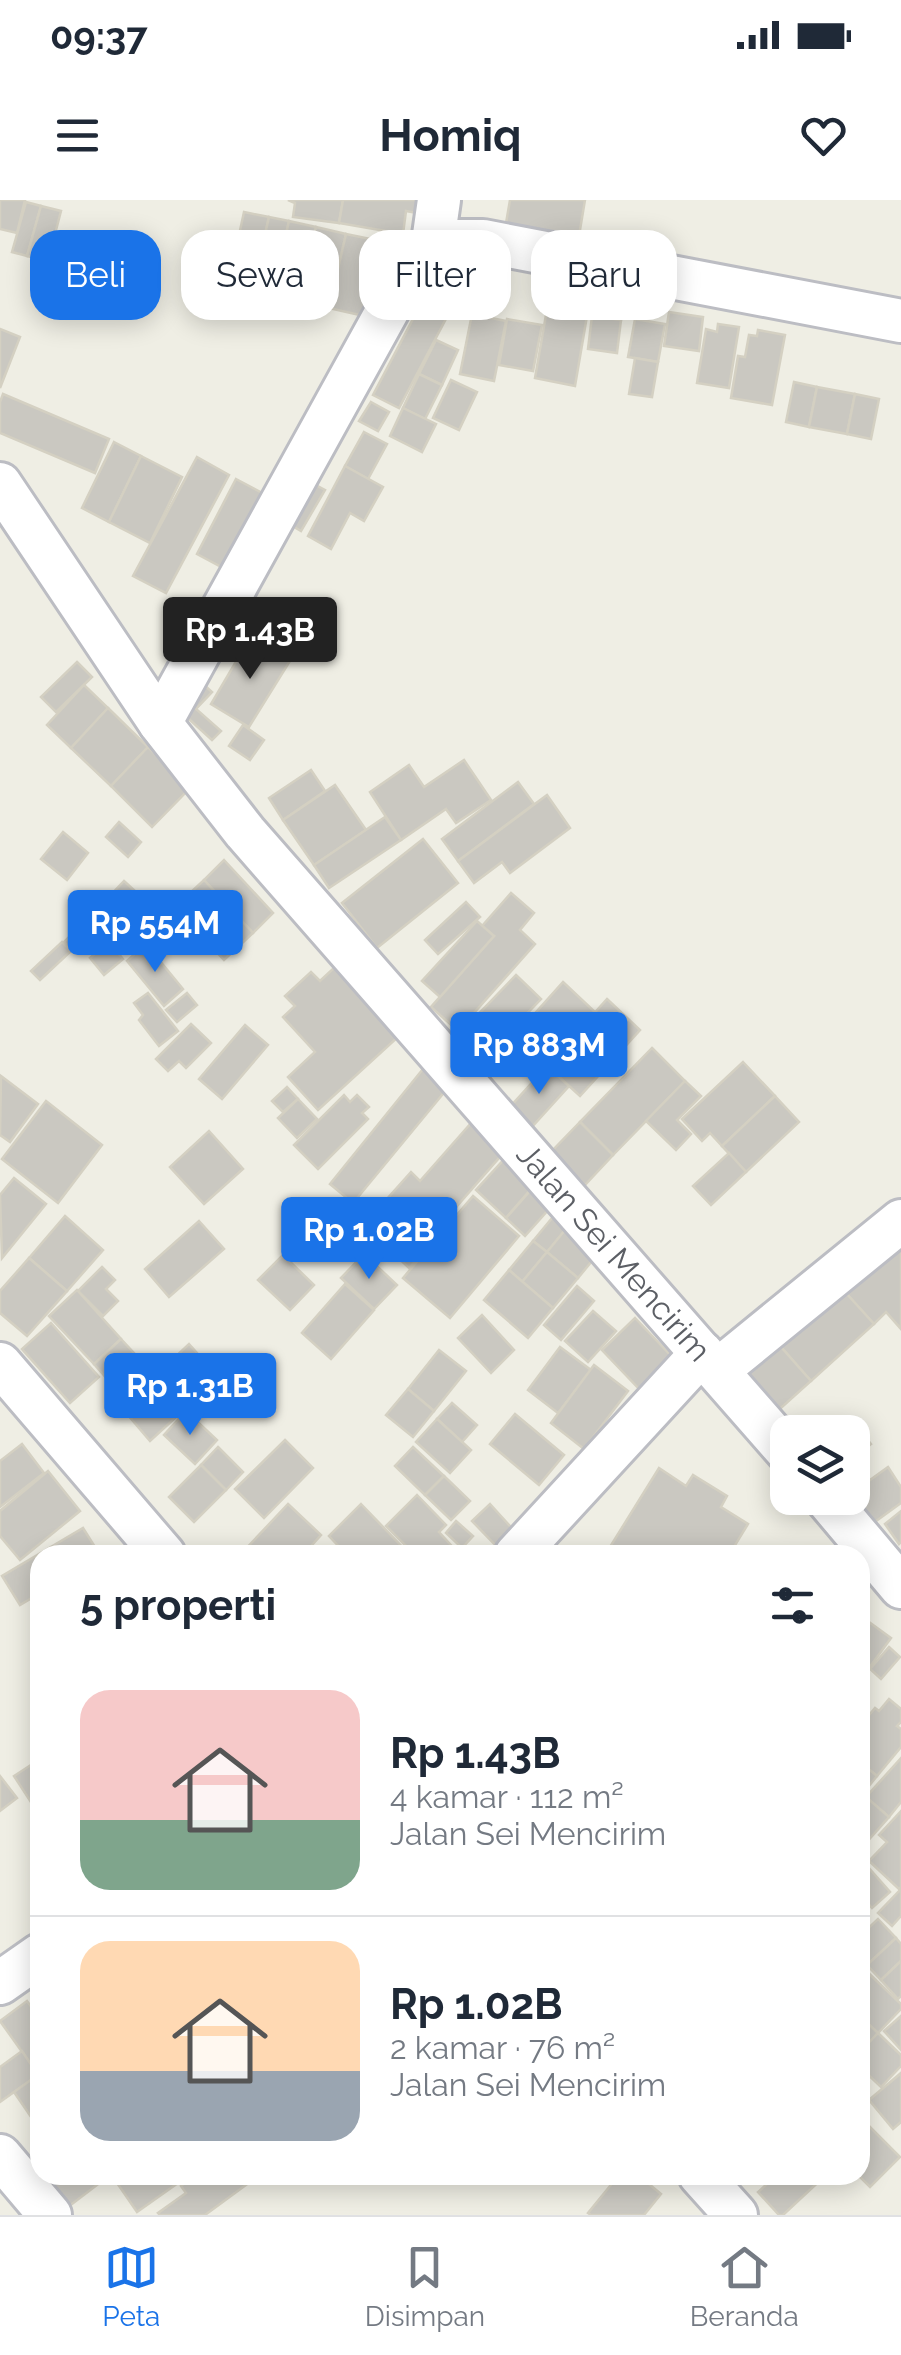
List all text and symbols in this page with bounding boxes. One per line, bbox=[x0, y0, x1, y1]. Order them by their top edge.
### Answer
text: 09:37 bbox=[50, 13, 148, 58]
icon: menu bbox=[50, 108, 105, 163]
icon: heart bbox=[796, 108, 851, 163]
text: Homiq bbox=[379, 109, 522, 162]
chip: Beli bbox=[30, 230, 161, 320]
chip: Sewa bbox=[181, 230, 339, 320]
chip: Filter bbox=[359, 230, 511, 320]
chip: Baru bbox=[531, 230, 677, 320]
pin: Rp 1.43B bbox=[147, 597, 353, 682]
text: Rp 1.43B bbox=[185, 611, 315, 648]
pin: Rp 554M bbox=[63, 890, 247, 975]
text: Rp 554M bbox=[90, 904, 220, 941]
pin: Rp 883M bbox=[447, 1012, 631, 1097]
text: Rp 883M bbox=[472, 1026, 606, 1063]
street label: Jalan Sei Mencirim bbox=[509, 1136, 719, 1368]
pin: Rp 1.02B bbox=[266, 1197, 472, 1282]
text: Rp 1.02B bbox=[303, 1211, 435, 1248]
pin: Rp 1.31B bbox=[87, 1353, 293, 1438]
text: Rp 1.31B bbox=[126, 1367, 254, 1404]
map controls bbox=[770, 1415, 870, 1515]
button: layers bbox=[770, 1415, 870, 1515]
icon: filters bbox=[765, 1578, 820, 1633]
text: 5 properti bbox=[80, 1581, 276, 1630]
text: Rp 1.43B bbox=[390, 1729, 561, 1778]
icon: home bbox=[160, 1730, 280, 1850]
text: 4 kamar · 112 m² bbox=[390, 1778, 624, 1815]
text: Jalan Sei Mencirim bbox=[390, 1815, 666, 1852]
text: Rp 1.02B bbox=[390, 1980, 563, 2029]
icon: home bbox=[160, 1981, 280, 2101]
text: 2 kamar · 76 m² bbox=[390, 2029, 615, 2066]
text: Jalan Sei Mencirim bbox=[390, 2066, 666, 2103]
tab: Peta bbox=[102, 2240, 160, 2333]
tab: Disimpan bbox=[365, 2240, 485, 2333]
tab: Beranda bbox=[690, 2240, 799, 2333]

